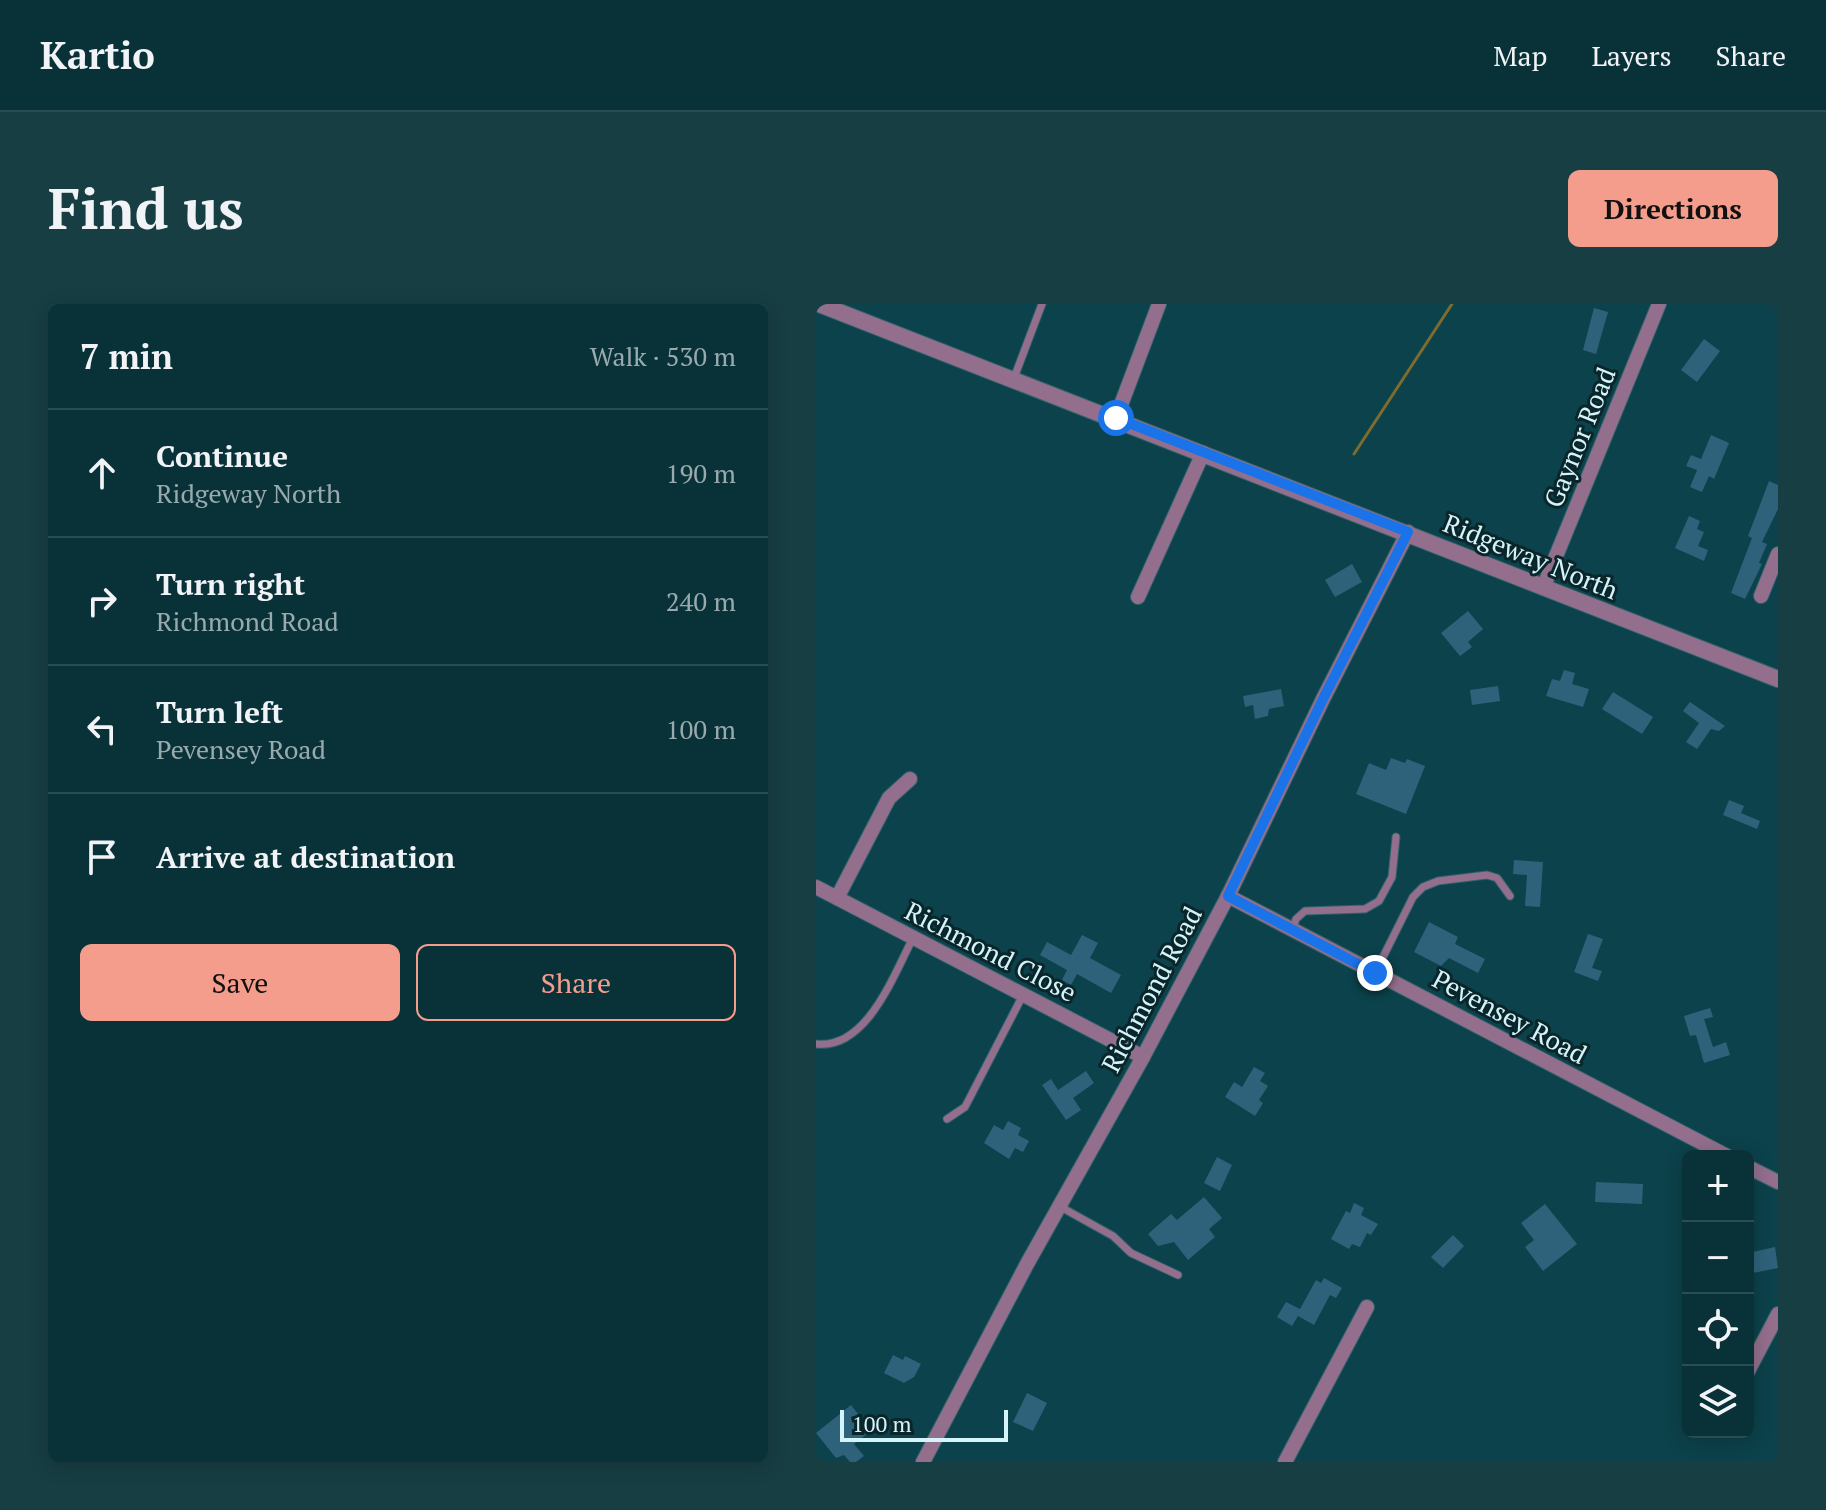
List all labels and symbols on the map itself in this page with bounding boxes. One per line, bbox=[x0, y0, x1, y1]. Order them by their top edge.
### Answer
street label: Gaynor Road bbox=[1535, 362, 1623, 512]
route start bbox=[1098, 400, 1134, 436]
street label: Ridgeway North bbox=[1439, 506, 1623, 606]
street label: Richmond Close bbox=[899, 893, 1083, 1009]
street label: Richmond Road bbox=[1093, 900, 1209, 1078]
route end bbox=[1357, 955, 1393, 991]
street label: Pevensey Road bbox=[1427, 961, 1593, 1071]
scale bar bbox=[840, 1406, 1008, 1442]

